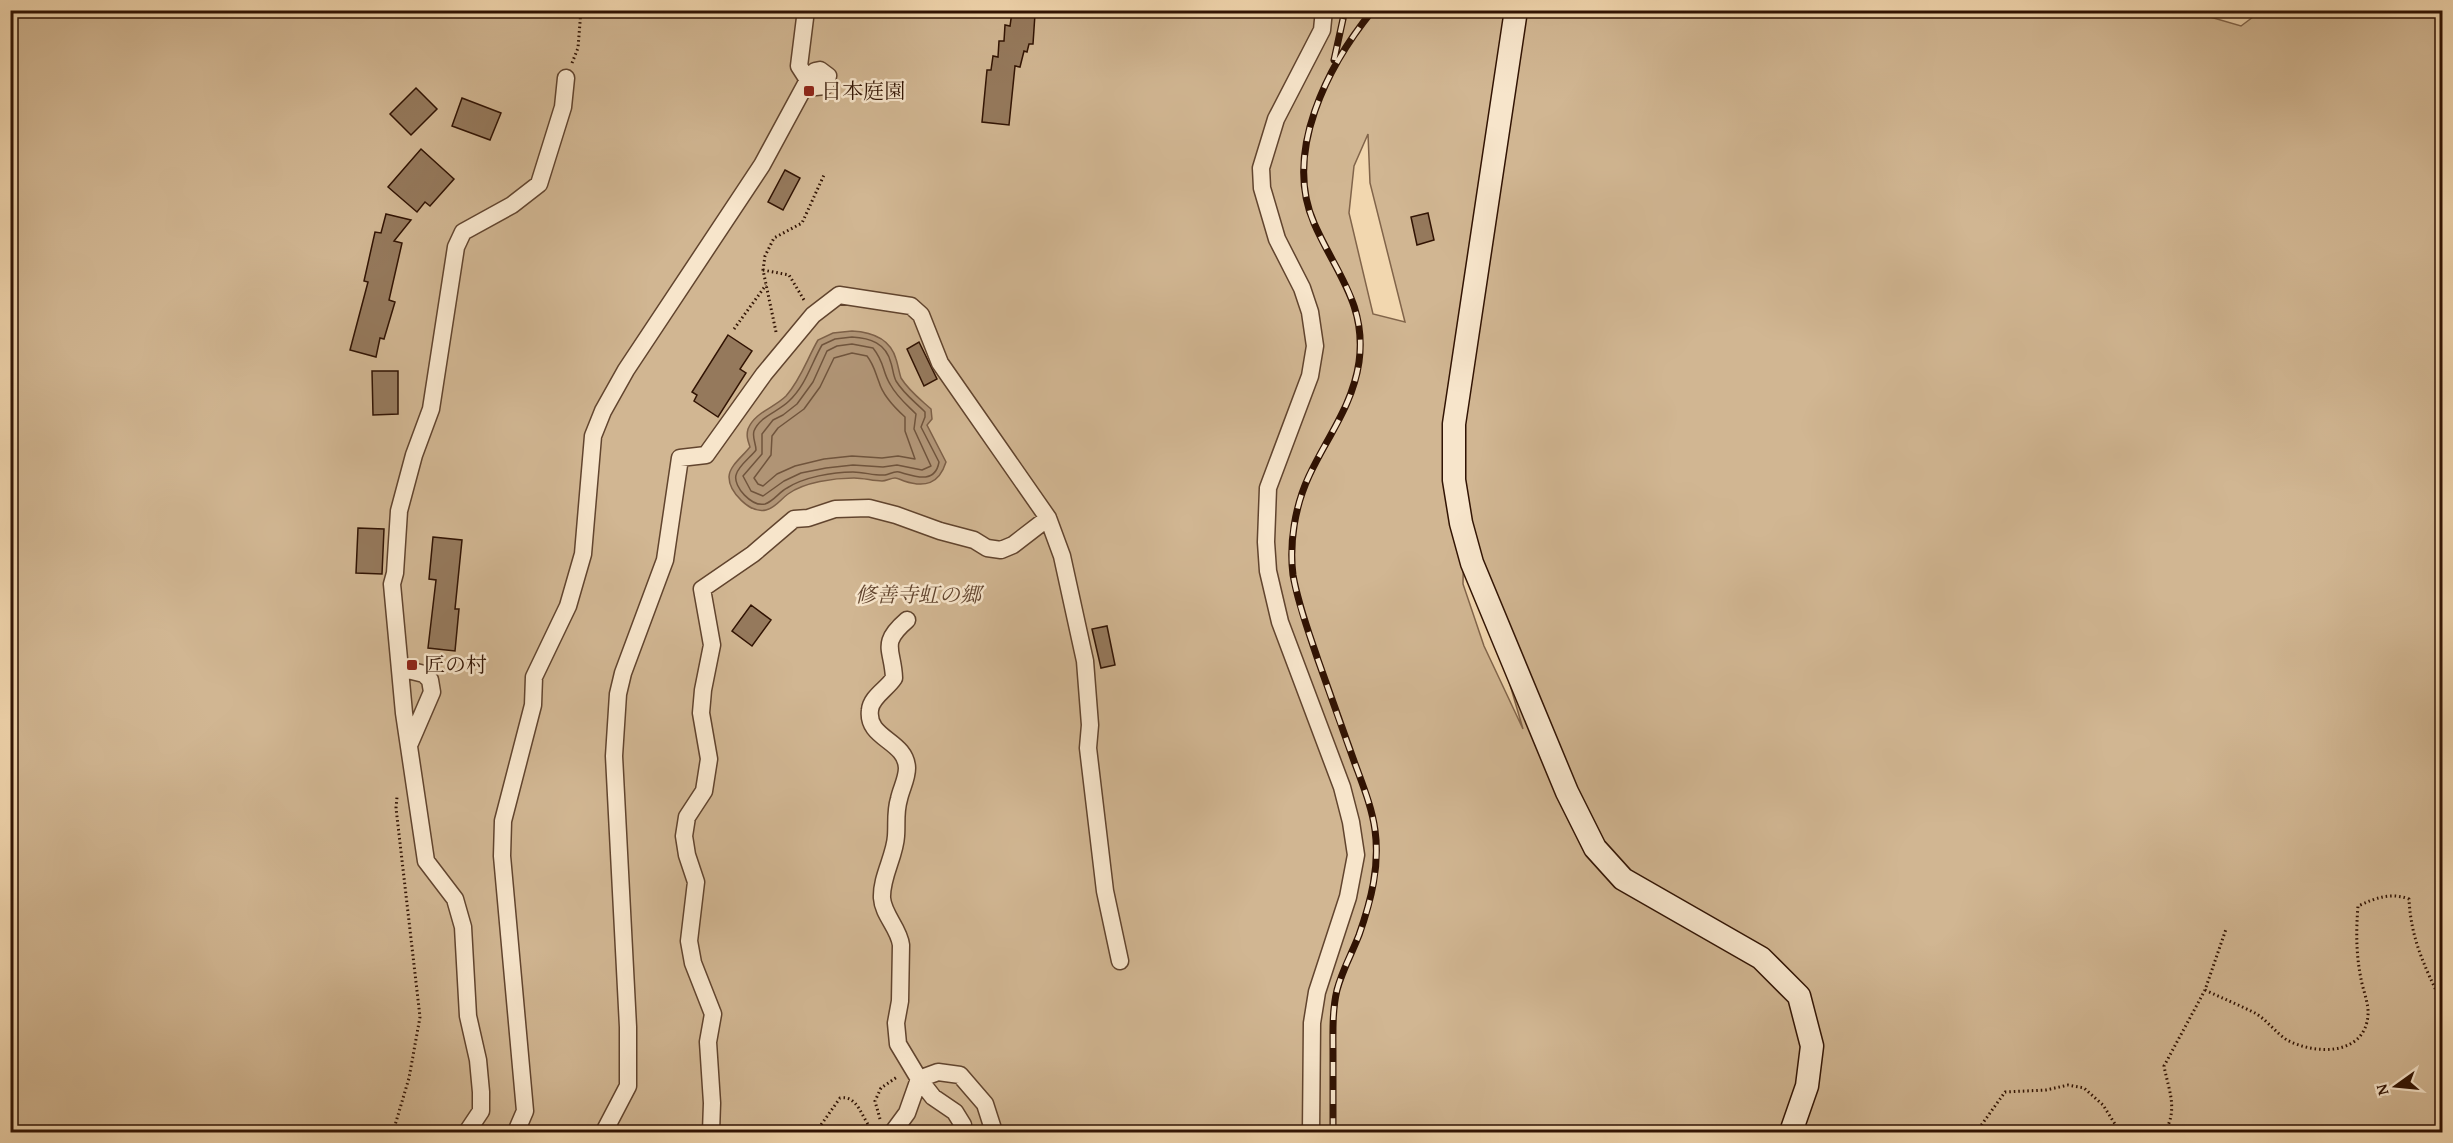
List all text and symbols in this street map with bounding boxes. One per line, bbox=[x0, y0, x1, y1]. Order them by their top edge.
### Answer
place label: 日本庭園 bbox=[821, 75, 905, 106]
marker: 日本庭園 bbox=[802, 84, 816, 98]
park label: 修善寺虹の郷 bbox=[855, 579, 985, 610]
place label: 匠の村 bbox=[424, 649, 487, 680]
marker: 匠の村 bbox=[405, 658, 419, 672]
north arrow bbox=[2366, 1056, 2426, 1116]
text: N bbox=[2368, 1081, 2394, 1098]

